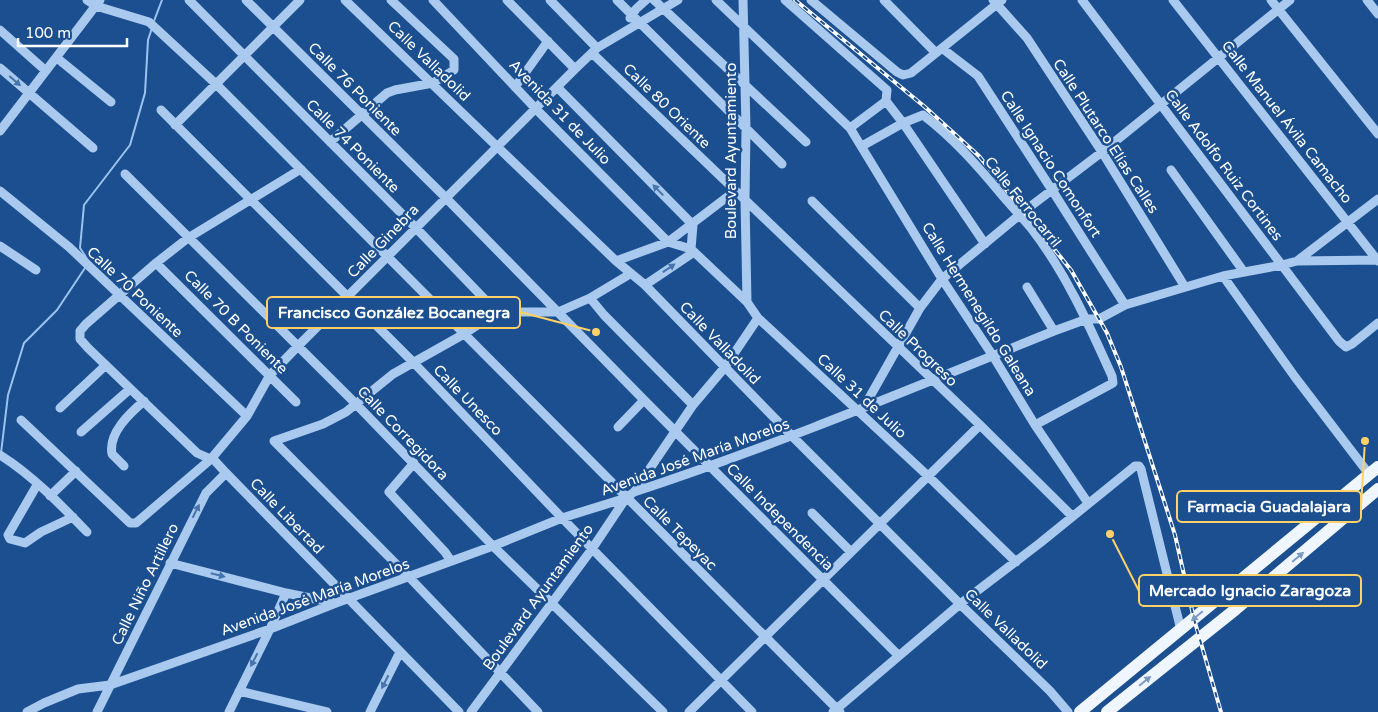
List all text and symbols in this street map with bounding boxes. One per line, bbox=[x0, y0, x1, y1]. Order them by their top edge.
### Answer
scale bar bbox=[18, 15, 126, 47]
street label: Calle Valladolid bbox=[384, 17, 474, 105]
text: 100 m bbox=[25, 24, 71, 42]
street label: Calle Manuel Ávila Camacho bbox=[1218, 37, 1356, 207]
street label: Calle 76 Poniente bbox=[304, 38, 406, 140]
street label: Calle Plutarco Elías Calles bbox=[1049, 55, 1163, 217]
street label: Avenida 31 de Julio bbox=[505, 56, 615, 168]
street label: Calle 80 Oriente bbox=[620, 60, 714, 152]
street label: Boulevard Ayuntamiento bbox=[722, 63, 740, 239]
one-way arrow bbox=[8, 75, 20, 87]
street label: Calle Adolfo Ruiz Cortines bbox=[1161, 86, 1287, 244]
street label: Calle Ignacio Comonfort bbox=[997, 87, 1105, 241]
street label: Calle 74 Poniente bbox=[302, 95, 404, 197]
street label: Calle Ferrocarril bbox=[981, 153, 1065, 251]
one-way arrow bbox=[653, 184, 665, 196]
street label: Calle Ginebra bbox=[344, 201, 422, 281]
street label: Calle Hermenegildo Galeana bbox=[918, 219, 1040, 399]
street label: Calle 70 Poniente bbox=[83, 243, 187, 341]
one-way arrow bbox=[663, 263, 676, 273]
street label: Calle 70 B Poniente bbox=[180, 266, 292, 378]
callout: Francisco González Bocanegra bbox=[267, 297, 520, 328]
street label: Calle Valladolid bbox=[676, 298, 764, 388]
text: Francisco González Bocanegra bbox=[278, 303, 510, 323]
street label: Calle Progreso bbox=[875, 306, 961, 390]
street label: Calle 31 de Julio bbox=[813, 350, 911, 442]
street label: Calle Unesco bbox=[430, 361, 506, 439]
street label: Calle Corregidora bbox=[354, 382, 452, 484]
street label: Avenida José María Morelos bbox=[598, 414, 792, 500]
street label: Calle Independencia bbox=[723, 460, 837, 574]
street label: Calle Libertad bbox=[246, 474, 328, 558]
callout: Farmacia Guadalajara bbox=[1177, 491, 1361, 522]
street label: Calle Tepeyac bbox=[639, 492, 721, 574]
text: Farmacia Guadalajara bbox=[1187, 497, 1351, 517]
one-way arrow bbox=[192, 504, 201, 519]
street label: Calle Niño Artillero bbox=[108, 520, 182, 648]
street label: Boulevard Ayuntamiento bbox=[479, 520, 597, 674]
one-way arrow bbox=[1292, 552, 1304, 563]
street label: Avenida José María Morelos bbox=[218, 554, 412, 640]
one-way arrow bbox=[210, 571, 225, 579]
callout: Mercado Ignacio Zaragoza bbox=[1139, 575, 1361, 606]
text: Mercado Ignacio Zaragoza bbox=[1149, 581, 1351, 601]
street label: Calle Valladolid bbox=[961, 585, 1051, 673]
one-way arrow bbox=[1190, 611, 1203, 622]
one-way arrow bbox=[250, 653, 258, 667]
one-way arrow bbox=[381, 675, 389, 689]
one-way arrow bbox=[1138, 676, 1151, 687]

